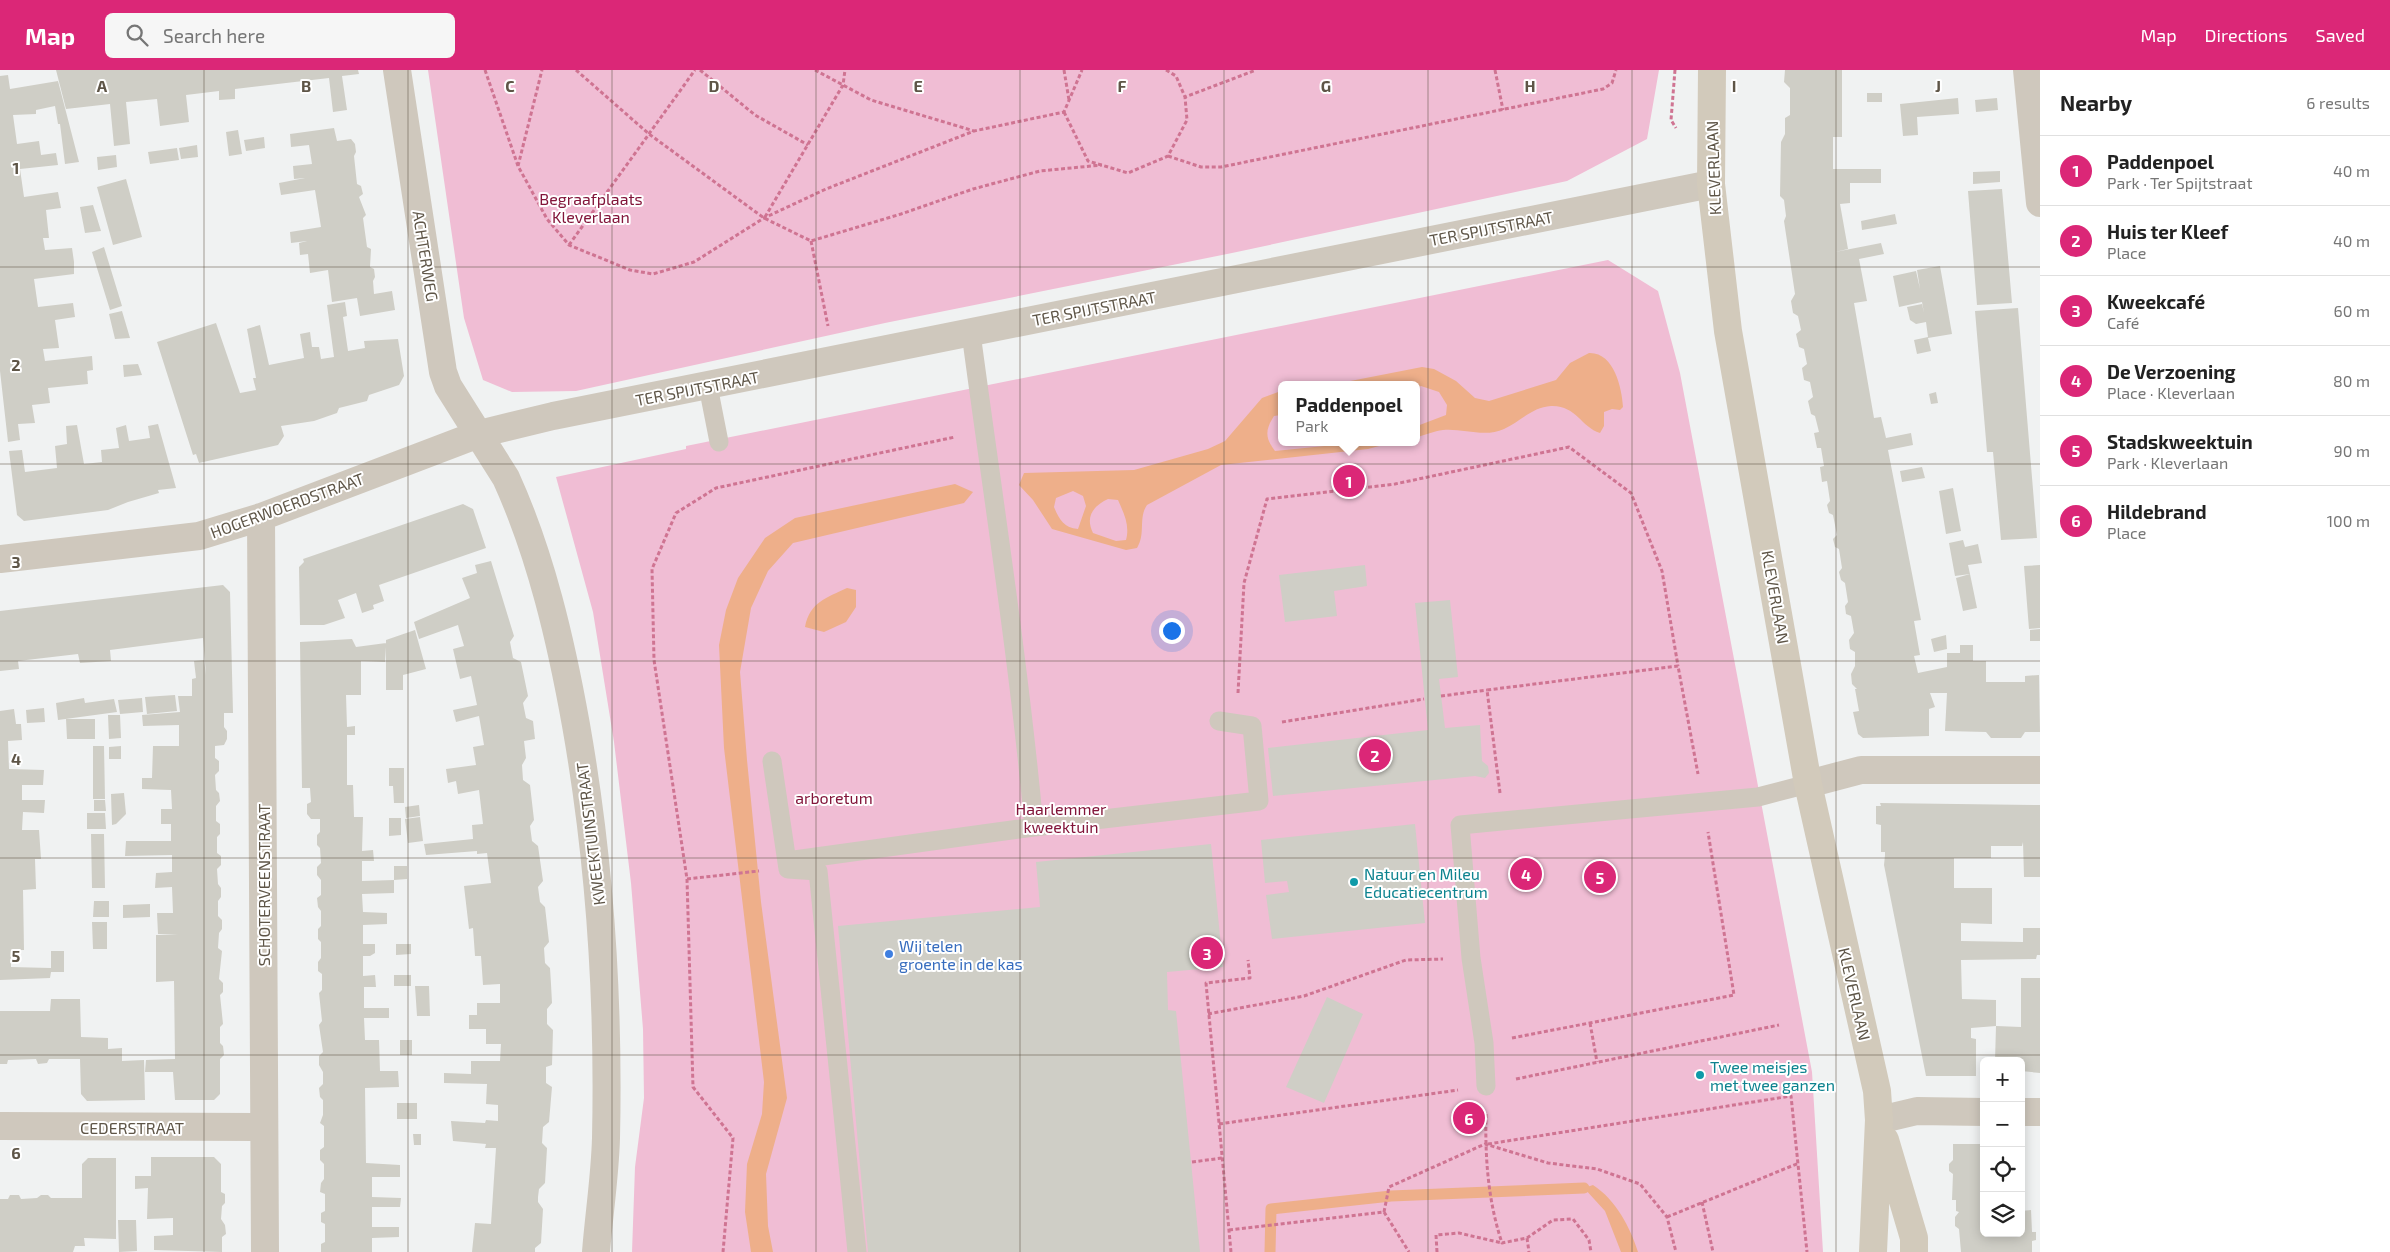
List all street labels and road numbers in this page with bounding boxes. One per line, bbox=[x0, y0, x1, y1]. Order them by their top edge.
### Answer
street label: KLEVERLAAN bbox=[1702, 120, 1724, 216]
street label: TER SPIJTSTRAAT bbox=[1428, 207, 1554, 249]
street label: ACHTERWEG bbox=[409, 209, 443, 303]
street label: TER SPIJTSTRAAT bbox=[1031, 287, 1157, 329]
street label: TER SPIJTSTRAAT bbox=[634, 367, 760, 409]
street label: HOGERWOERDSTRAAT bbox=[208, 468, 366, 542]
street label: KLEVERLAAN bbox=[1758, 549, 1794, 645]
street label: KWEEKTUINSTRAAT bbox=[572, 761, 608, 907]
street label: SCHOTERVEENSTRAAT bbox=[254, 804, 273, 966]
street label: KLEVERLAAN bbox=[1835, 946, 1875, 1042]
street label: CEDERSTRAAT bbox=[80, 1118, 184, 1137]

